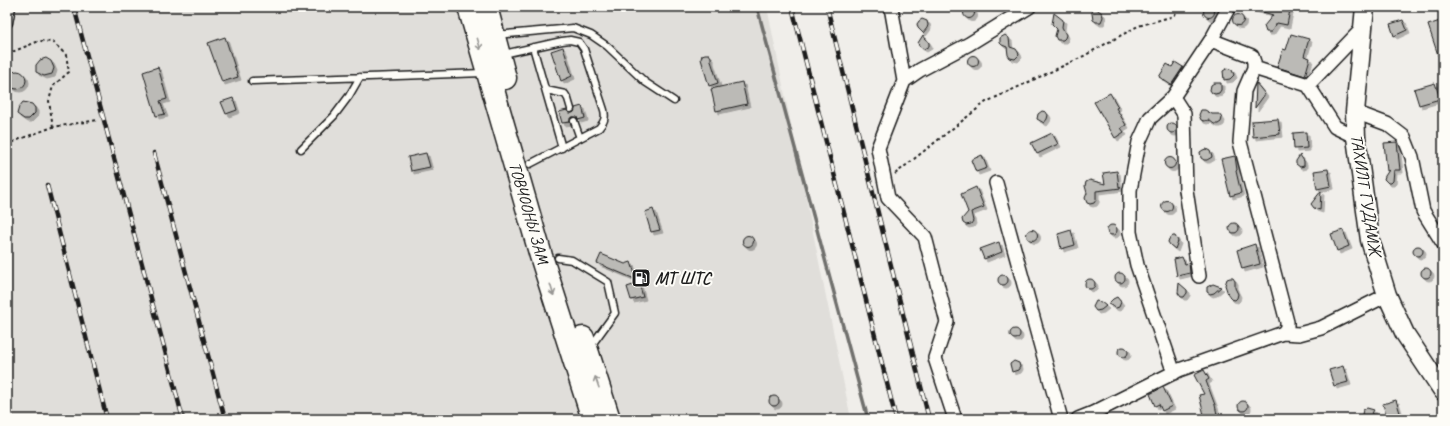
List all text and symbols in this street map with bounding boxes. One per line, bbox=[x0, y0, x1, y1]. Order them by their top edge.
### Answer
one-way arrow bbox=[476, 38, 483, 51]
street label: ТАХИЛТ ГУДАМЖ bbox=[1346, 133, 1386, 260]
street label: ТОВЧООНЫ ЗАМ bbox=[504, 160, 554, 268]
fuel station icon: MT ШТС bbox=[630, 267, 652, 289]
place label: MT ШТС bbox=[655, 268, 713, 289]
one-way arrow bbox=[549, 283, 556, 296]
one-way arrow bbox=[593, 376, 600, 389]

